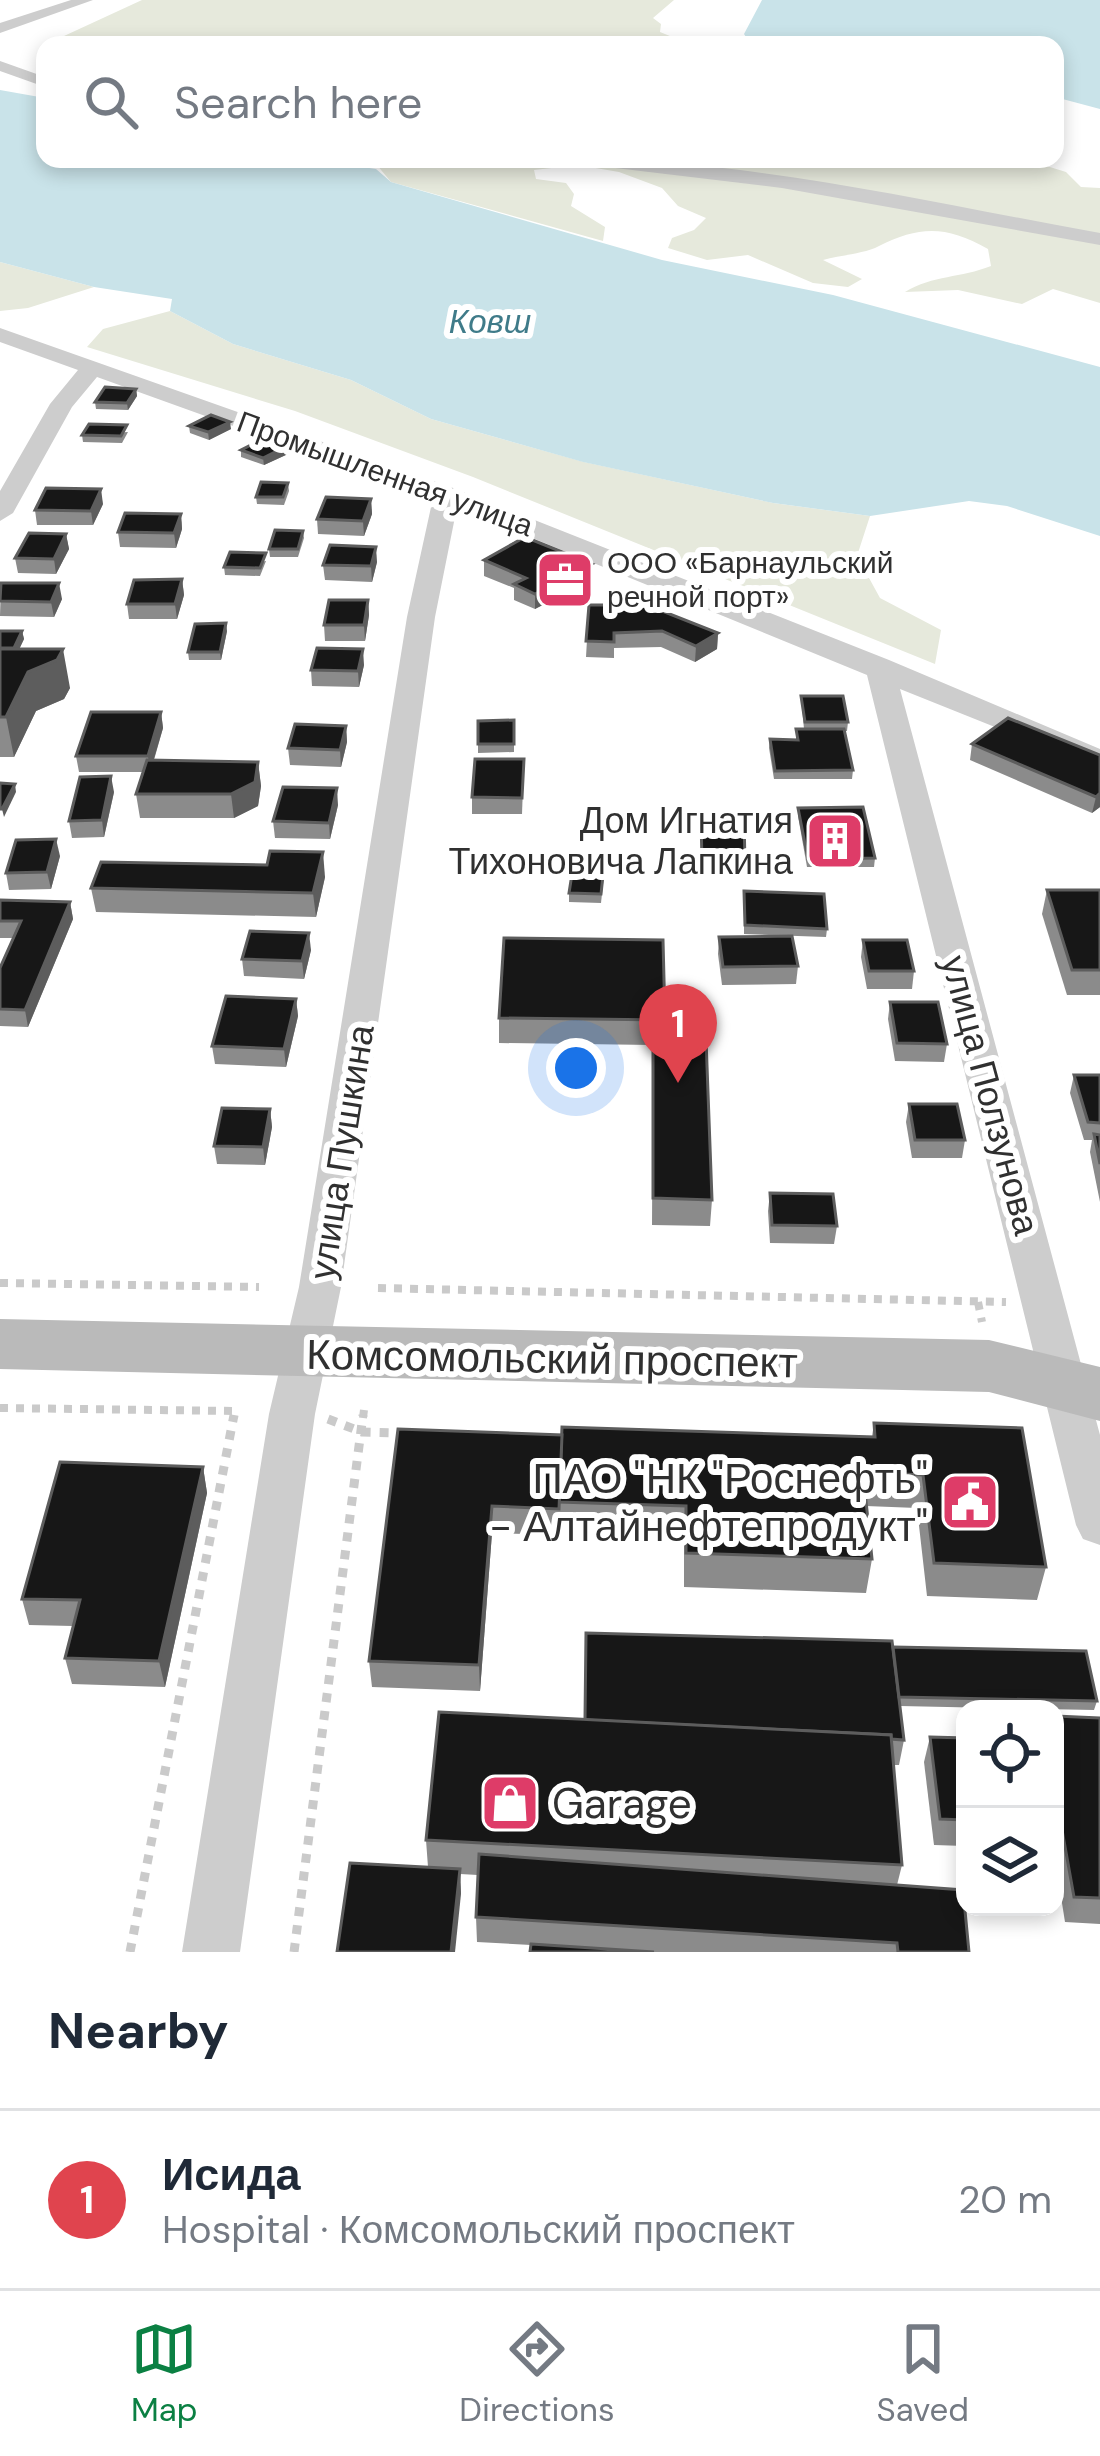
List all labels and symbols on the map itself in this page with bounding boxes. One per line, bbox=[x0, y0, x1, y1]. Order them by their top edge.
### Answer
water label: Ковш bbox=[449, 300, 531, 343]
street label: Промышленная улица bbox=[232, 402, 539, 545]
place label: ООО «Барнаульский речной порт» bbox=[607, 543, 894, 616]
office icon: ООО «Барнаульский речной порт» bbox=[534, 549, 596, 611]
place label: Дом Игнатия Тихоновича Лапкина bbox=[448, 797, 794, 885]
building icon: Дом Игнатия Тихоновича Лапкина bbox=[804, 810, 866, 872]
street label: улица Ползунова bbox=[931, 950, 1051, 1241]
pin: 1 bbox=[639, 984, 717, 1083]
street label: улица Пушкина bbox=[298, 1020, 385, 1283]
your location bbox=[546, 1038, 606, 1098]
street label: Комсомольский проспект bbox=[306, 1327, 798, 1390]
place label: ПАО "НК "Роснефть" - Алтайнефтепродукт" bbox=[489, 1451, 928, 1554]
public building icon: ПАО "НК "Роснефть" - Алтайнефтепродукт" bbox=[939, 1471, 1001, 1533]
shop icon: Garage bbox=[479, 1772, 541, 1834]
place label: Garage bbox=[552, 1776, 692, 1831]

